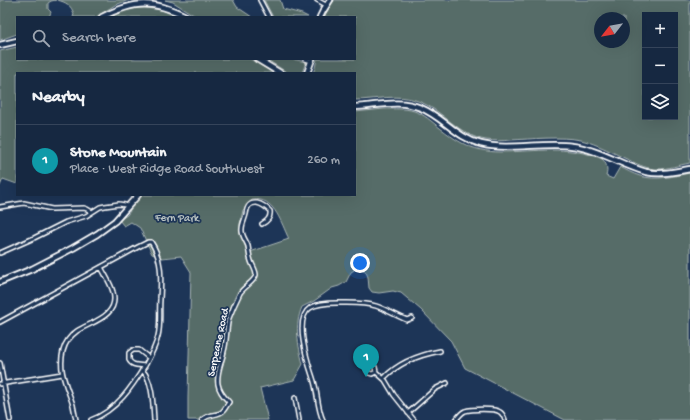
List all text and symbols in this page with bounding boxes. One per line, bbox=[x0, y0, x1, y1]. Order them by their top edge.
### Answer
north arrow bbox=[594, 12, 630, 48]
map controls bbox=[642, 12, 678, 120]
button: + bbox=[642, 12, 678, 48]
search box bbox=[16, 16, 356, 60]
icon: search bbox=[30, 27, 52, 49]
text: Search here bbox=[62, 29, 136, 47]
button: − bbox=[642, 48, 678, 84]
button: layers bbox=[642, 84, 678, 120]
text: Nearby bbox=[32, 88, 85, 108]
text: Stone Mountain bbox=[70, 144, 166, 162]
text: 1 bbox=[42, 153, 48, 168]
text: 260 m bbox=[307, 153, 340, 168]
text: Place · West Ridge Road Southwest bbox=[70, 162, 264, 177]
park label: Fern Park bbox=[154, 213, 200, 225]
your location bbox=[350, 253, 370, 273]
street label: Serpeane Road bbox=[206, 306, 232, 378]
pin: 1 bbox=[353, 344, 379, 377]

